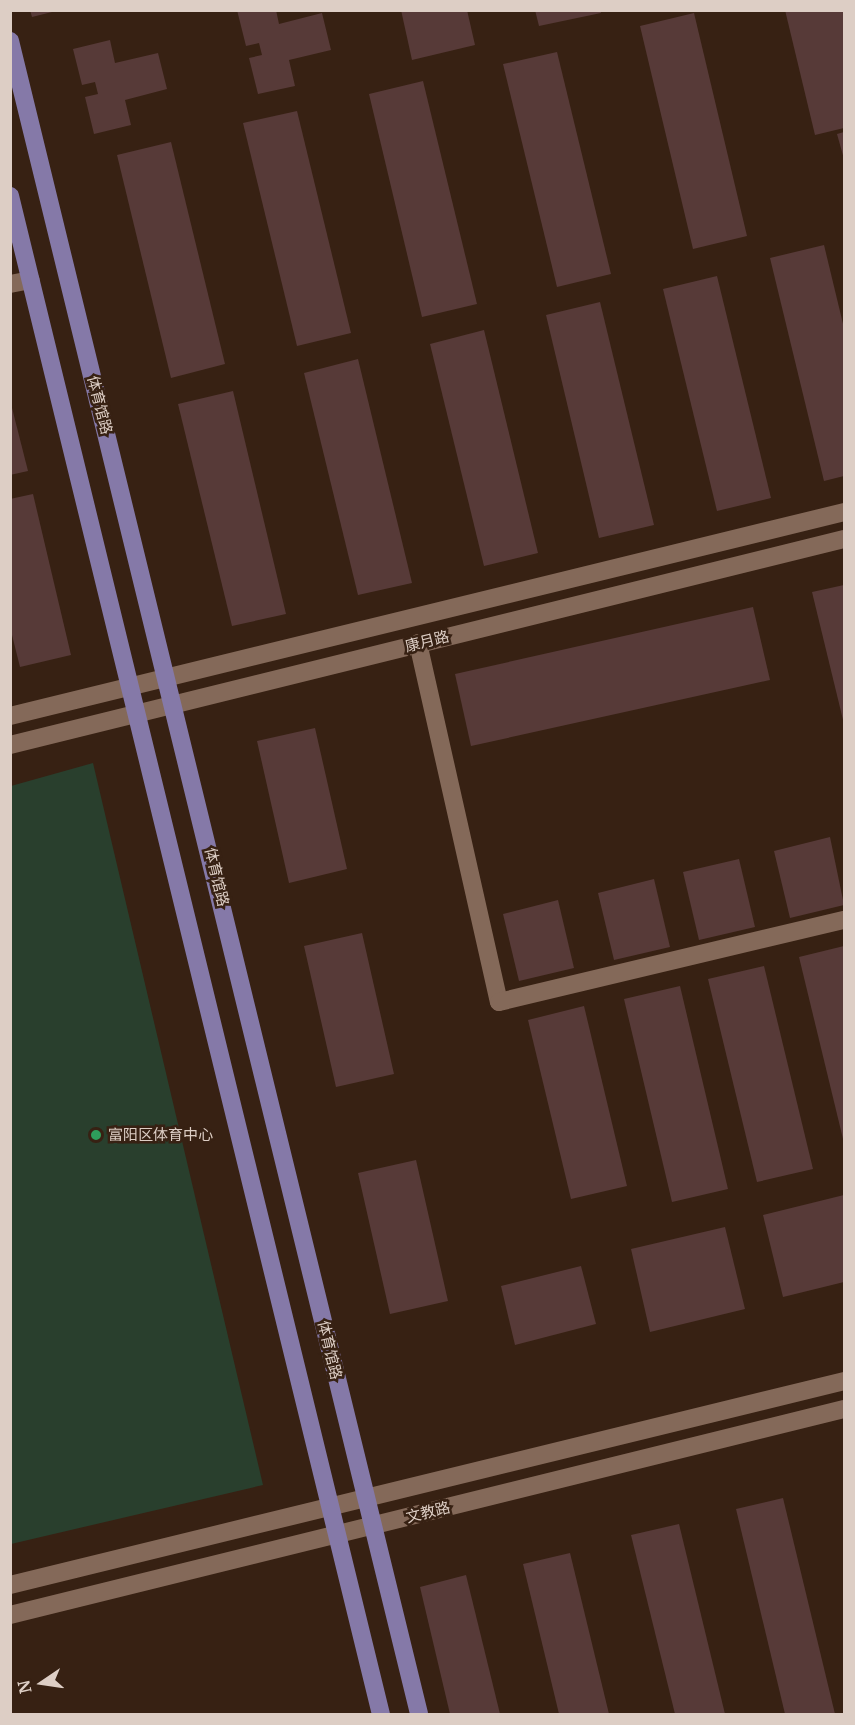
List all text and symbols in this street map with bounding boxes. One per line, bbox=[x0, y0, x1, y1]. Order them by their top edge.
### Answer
street label: 体育馆路 bbox=[84, 374, 116, 436]
street label: 康月路 bbox=[403, 627, 451, 655]
street label: 体育馆路 bbox=[201, 846, 233, 908]
place label: 富阳区体育中心 bbox=[108, 1126, 213, 1144]
marker: 富阳区体育中心 bbox=[89, 1128, 103, 1142]
street label: 体育馆路 bbox=[314, 1319, 346, 1381]
street label: 文教路 bbox=[404, 1498, 452, 1526]
north arrow bbox=[12, 1653, 72, 1713]
text: N bbox=[13, 1679, 36, 1695]

